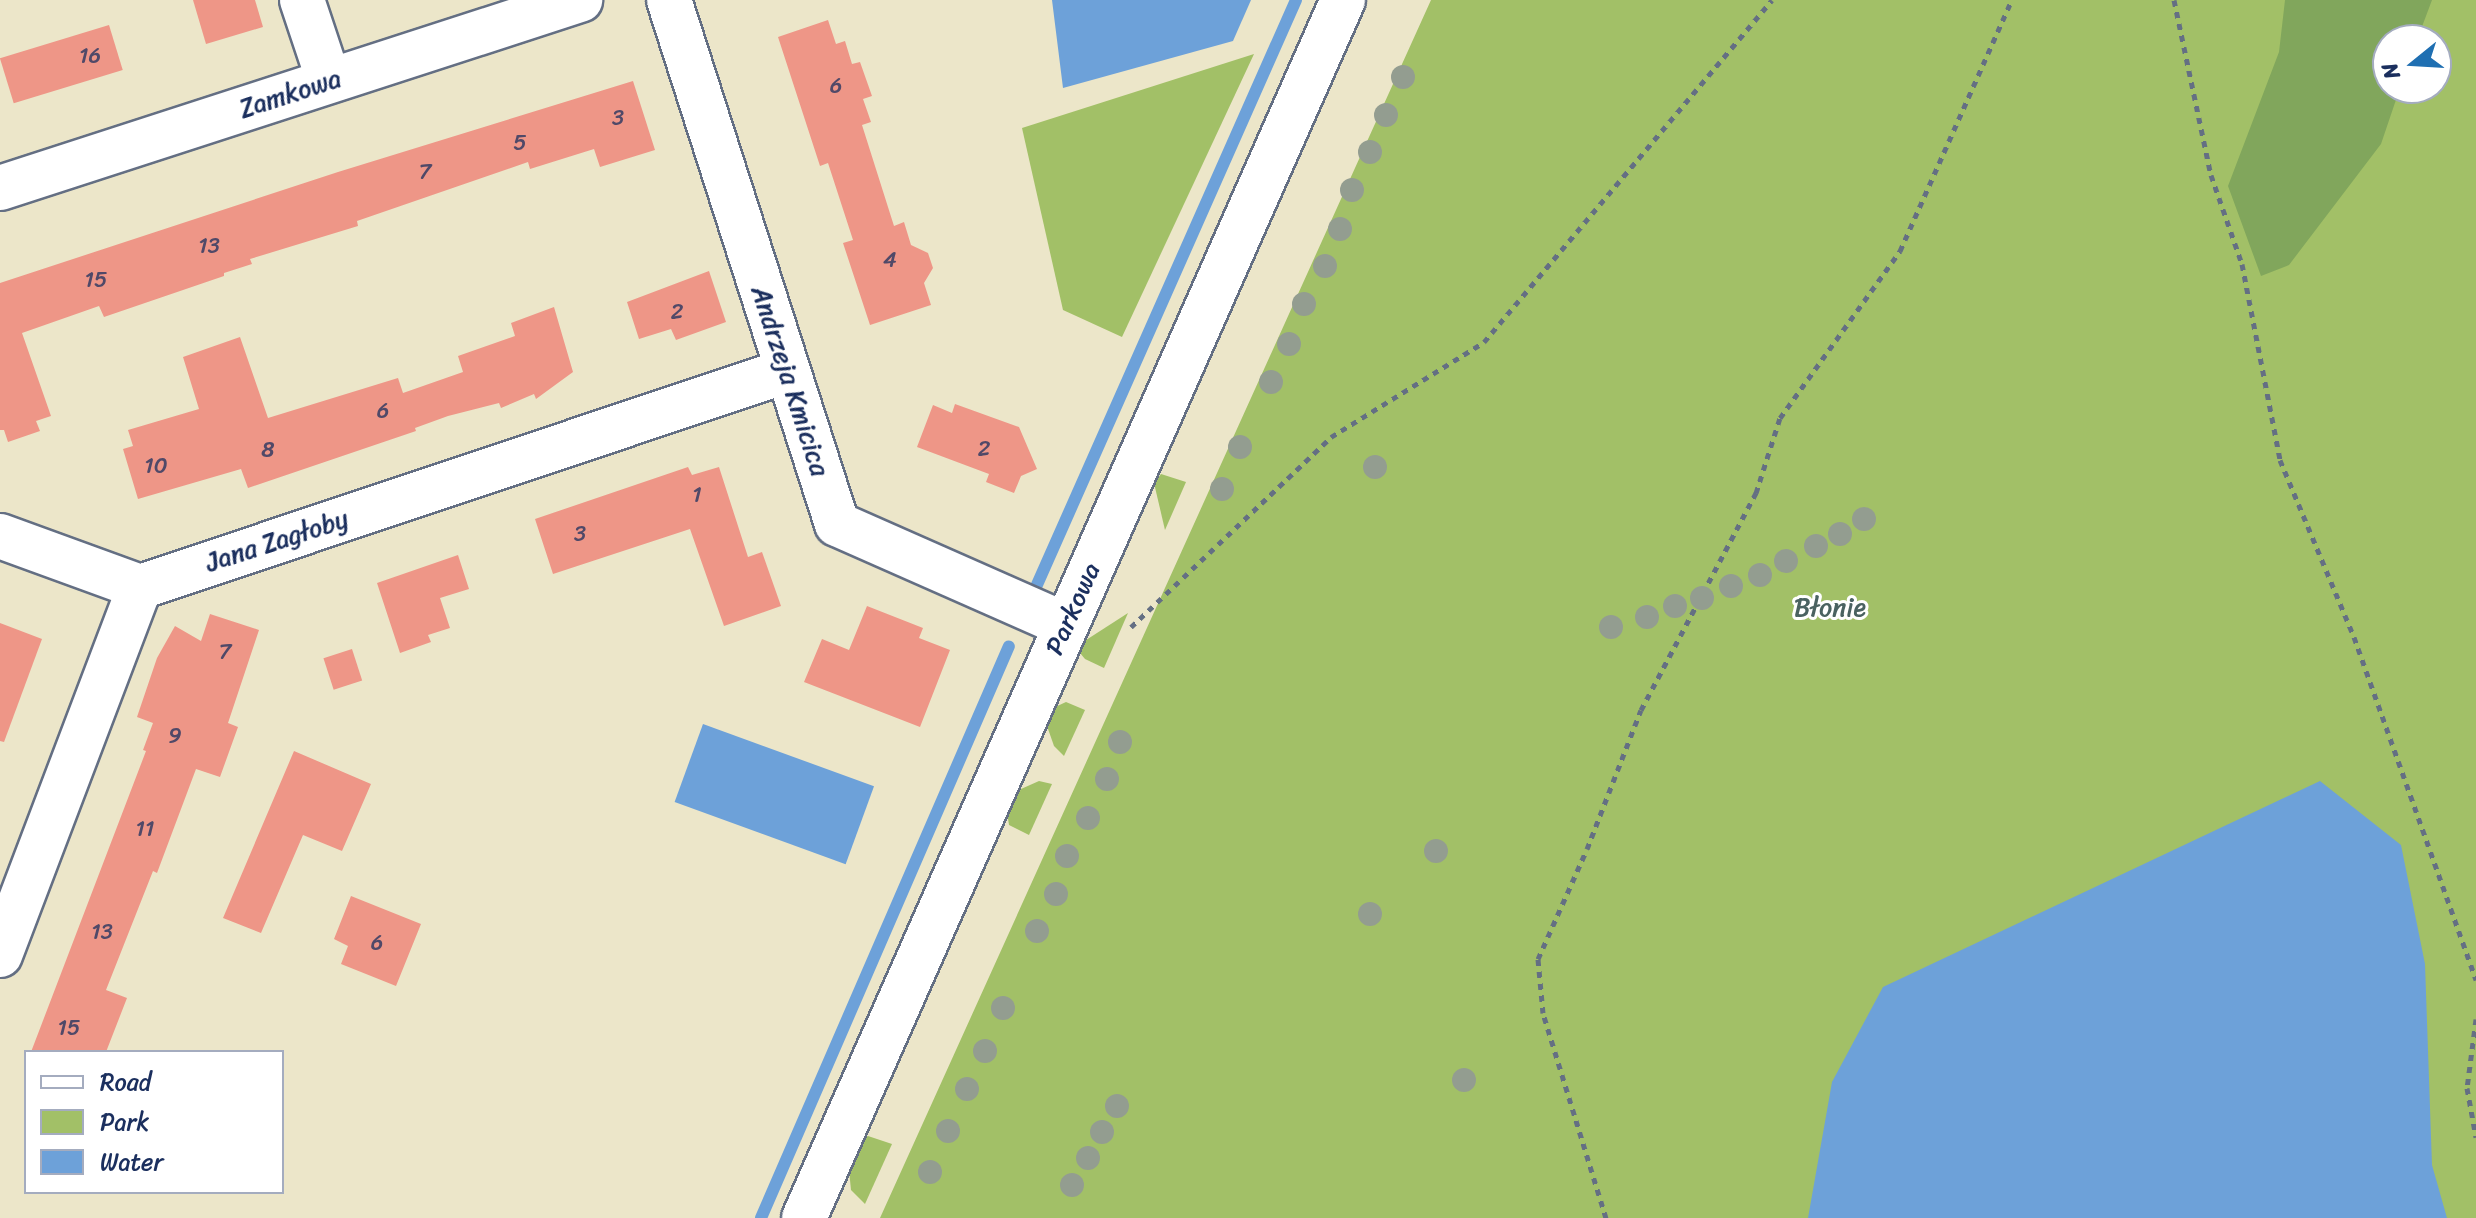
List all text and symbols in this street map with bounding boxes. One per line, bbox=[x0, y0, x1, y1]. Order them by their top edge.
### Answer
north arrow bbox=[2372, 24, 2452, 104]
house number: 16 bbox=[79, 43, 101, 69]
text: N bbox=[2370, 58, 2412, 84]
street label: Zamkowa bbox=[235, 63, 345, 125]
house number: 6 bbox=[830, 73, 842, 99]
house number: 3 bbox=[612, 105, 624, 131]
house number: 5 bbox=[513, 130, 527, 156]
house number: 7 bbox=[419, 159, 431, 185]
house number: 13 bbox=[198, 233, 220, 259]
house number: 4 bbox=[883, 247, 897, 273]
house number: 15 bbox=[85, 267, 107, 293]
street label: Andrzeja Kmicica bbox=[744, 282, 836, 480]
house number: 2 bbox=[671, 299, 683, 325]
house number: 6 bbox=[377, 398, 389, 424]
house number: 2 bbox=[978, 436, 990, 462]
house number: 8 bbox=[261, 437, 275, 463]
house number: 10 bbox=[144, 453, 168, 479]
house number: 1 bbox=[692, 482, 702, 508]
street label: Jana Zagłoby bbox=[202, 503, 352, 579]
house number: 3 bbox=[574, 521, 586, 547]
street label: Parkowa bbox=[1039, 558, 1107, 660]
park label: Błonie bbox=[1794, 592, 1866, 624]
house number: 7 bbox=[219, 639, 231, 665]
house number: 9 bbox=[168, 723, 182, 749]
house number: 11 bbox=[136, 816, 154, 842]
house number: 13 bbox=[91, 919, 113, 945]
house number: 6 bbox=[371, 930, 383, 956]
house number: 15 bbox=[58, 1015, 80, 1041]
legend bbox=[24, 1050, 284, 1194]
text: Road bbox=[100, 1061, 151, 1103]
text: Park bbox=[100, 1101, 149, 1143]
text: Water bbox=[100, 1141, 163, 1183]

